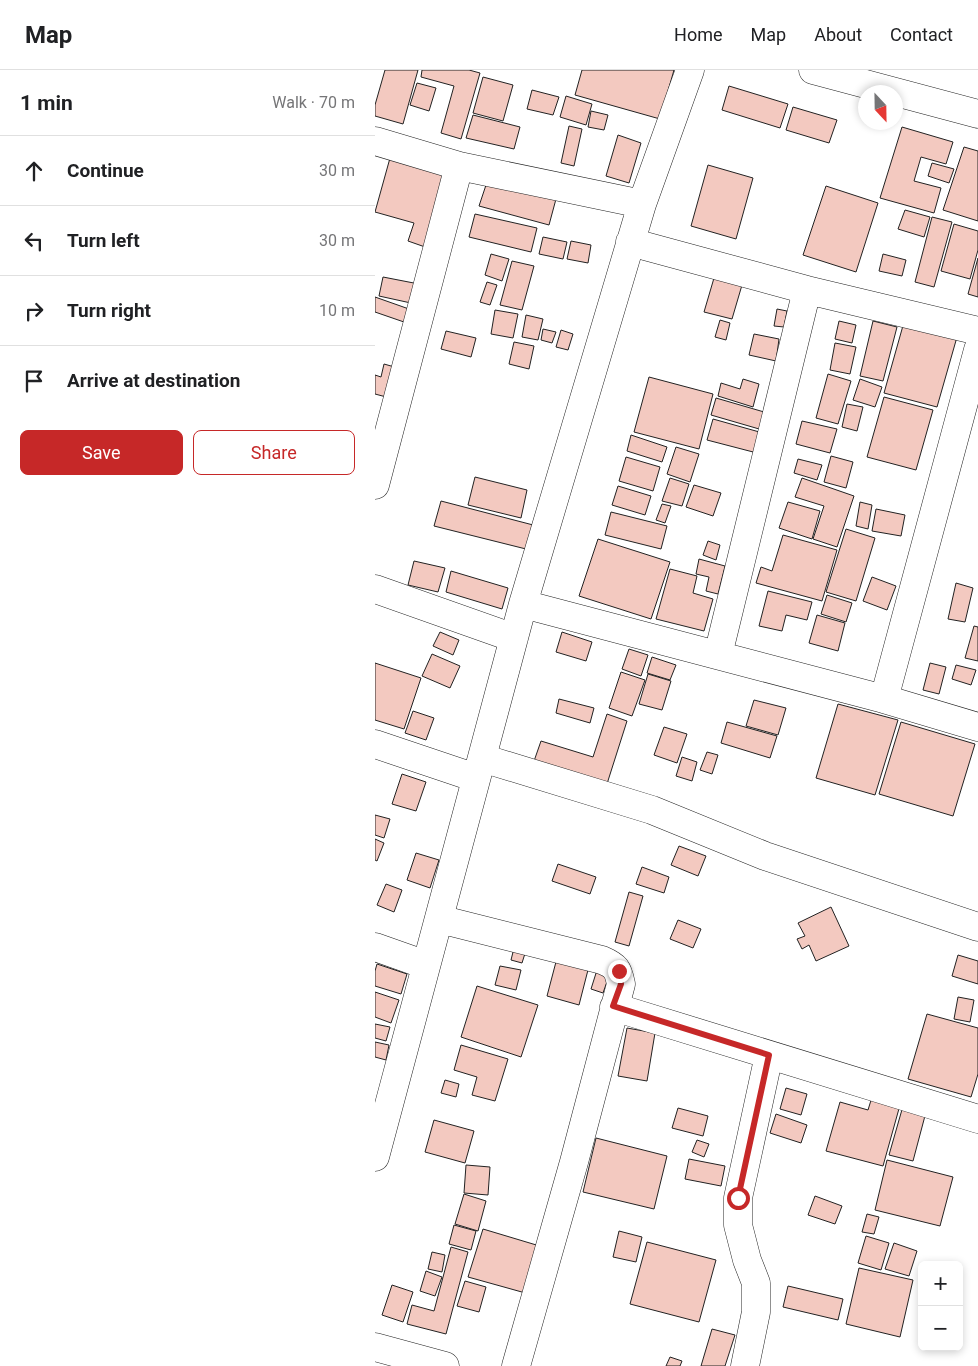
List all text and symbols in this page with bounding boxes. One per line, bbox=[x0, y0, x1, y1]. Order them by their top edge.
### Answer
text: Map bbox=[25, 21, 72, 49]
text: Home bbox=[674, 24, 723, 45]
text: Map bbox=[751, 24, 786, 45]
text: About bbox=[814, 24, 862, 45]
text: Contact bbox=[890, 24, 953, 45]
north arrow bbox=[858, 85, 903, 130]
text: 1 min bbox=[20, 91, 73, 115]
text: Walk · 70 m bbox=[272, 93, 355, 112]
icon: ahead bbox=[20, 157, 48, 185]
text: Continue bbox=[67, 159, 144, 182]
text: 30 m bbox=[319, 161, 355, 180]
icon: left bbox=[20, 227, 48, 255]
text: Turn left bbox=[67, 229, 140, 252]
text: 30 m bbox=[319, 231, 355, 250]
icon: right bbox=[20, 297, 48, 325]
text: Turn right bbox=[67, 299, 151, 322]
text: 10 m bbox=[319, 301, 355, 320]
icon: arrive bbox=[20, 367, 48, 395]
text: Arrive at destination bbox=[67, 369, 240, 392]
button: Save bbox=[20, 430, 183, 475]
button: Share bbox=[193, 430, 355, 475]
route end bbox=[608, 960, 631, 983]
route start bbox=[727, 1187, 750, 1210]
map controls bbox=[918, 1261, 963, 1351]
button: + bbox=[918, 1261, 963, 1306]
button: − bbox=[918, 1306, 963, 1351]

